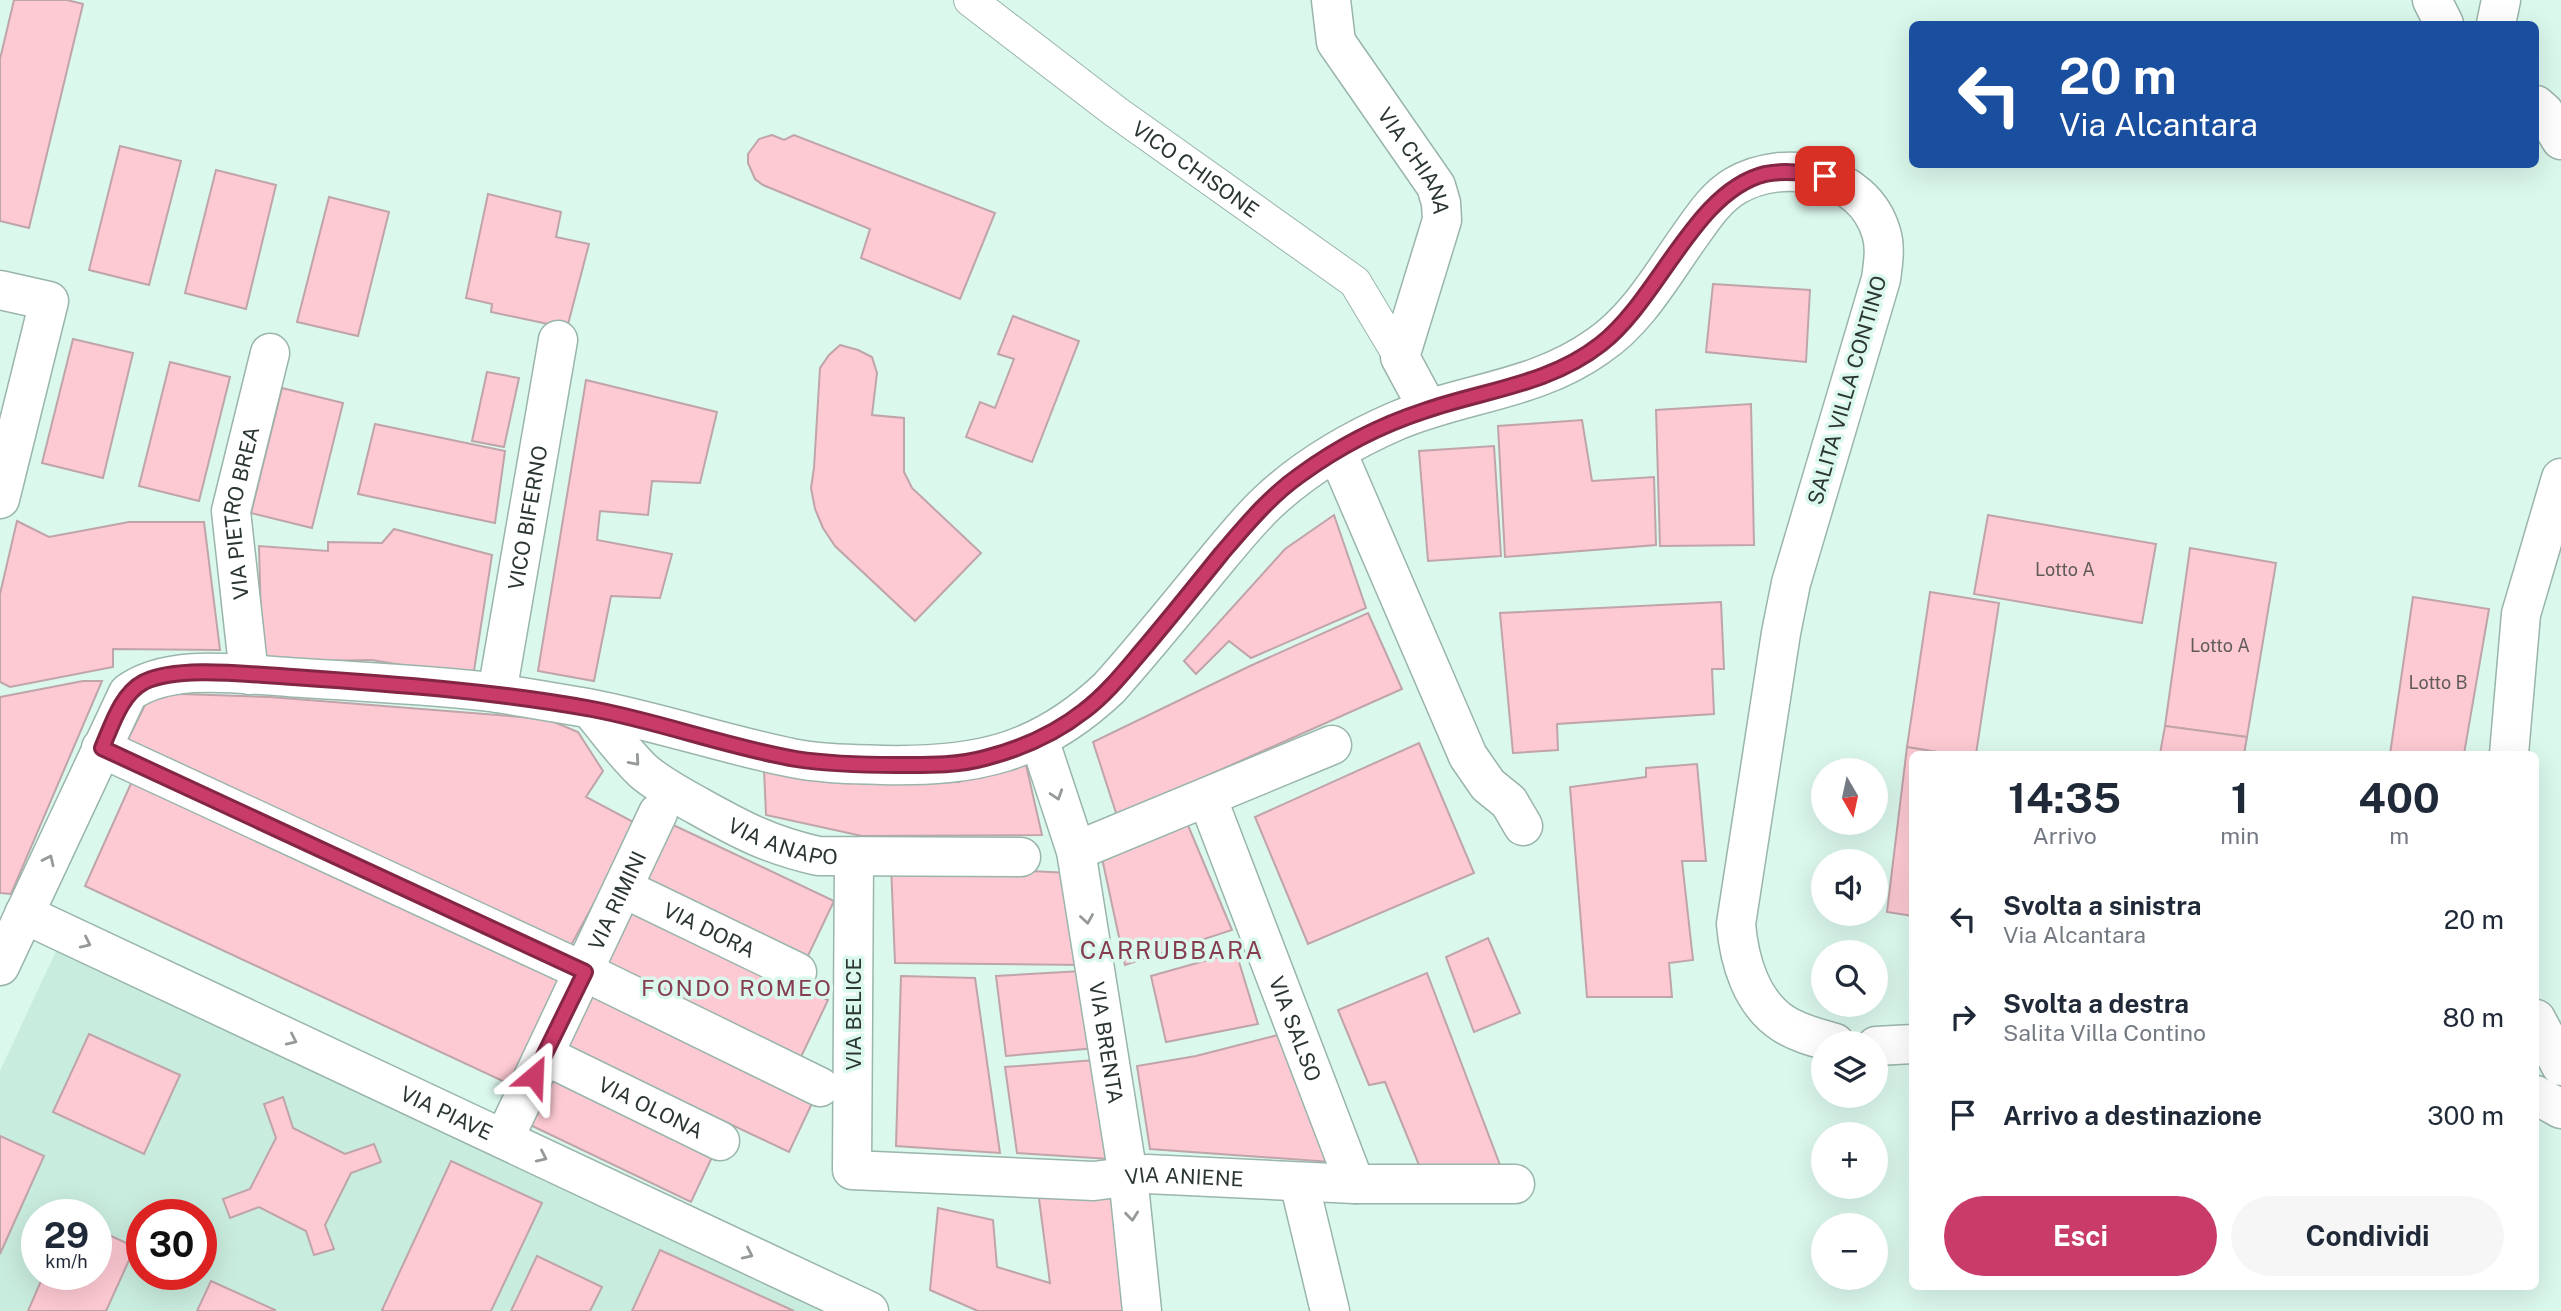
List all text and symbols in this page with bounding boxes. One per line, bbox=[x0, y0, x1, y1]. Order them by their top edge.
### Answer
text: 20 m bbox=[2059, 47, 2177, 105]
icon: left bbox=[1944, 49, 2035, 140]
street label: VIA CHIANA bbox=[1373, 103, 1454, 216]
text: Via Alcantara bbox=[2059, 106, 2258, 143]
street label: VICO CHISONE bbox=[1128, 115, 1264, 222]
pin bbox=[1795, 146, 1855, 206]
icon: arrive bbox=[1806, 157, 1844, 195]
street label: SALITA VILLA CONTINO bbox=[1802, 273, 1892, 507]
street label: VIA PIETRO BREA bbox=[218, 423, 264, 601]
street label: VICO BIFERNO bbox=[503, 443, 552, 592]
house number: Lotto A bbox=[2035, 559, 2095, 580]
house number: Lotto A bbox=[2190, 635, 2250, 656]
house number: Lotto B bbox=[2408, 672, 2468, 693]
one-way arrow bbox=[627, 752, 639, 765]
north arrow bbox=[1811, 758, 1888, 835]
map controls bbox=[1811, 758, 1888, 1290]
text: 14:35 bbox=[2008, 773, 2121, 822]
text: 1 bbox=[2231, 773, 2249, 822]
text: 400 bbox=[2358, 773, 2440, 822]
one-way arrow bbox=[1049, 789, 1064, 801]
street label: VIA ANAPO bbox=[724, 812, 838, 869]
text: Arrivo bbox=[2032, 822, 2097, 849]
text: min bbox=[2220, 822, 2259, 849]
text: m bbox=[2389, 822, 2409, 849]
street label: VIA RIMINI bbox=[583, 847, 651, 954]
button: sound bbox=[1811, 849, 1888, 926]
one-way arrow bbox=[41, 855, 55, 867]
text: Svolta a sinistra bbox=[2003, 890, 2201, 921]
street label: VIA DORA bbox=[659, 897, 760, 963]
icon: left bbox=[1944, 900, 1982, 938]
text: 20 m bbox=[2444, 904, 2504, 935]
one-way arrow bbox=[1079, 913, 1094, 925]
text: Via Alcantara bbox=[2003, 921, 2146, 948]
one-way arrow bbox=[79, 935, 91, 949]
district label: CARRUBBARA bbox=[1080, 936, 1264, 964]
button: search bbox=[1811, 940, 1888, 1017]
street label: VIA BELICE bbox=[841, 957, 866, 1071]
street label: VIA SALSO bbox=[1264, 973, 1327, 1085]
district label: FONDO ROMEO bbox=[641, 974, 833, 1001]
street label: VIA BRENTA bbox=[1085, 980, 1129, 1105]
text: Svolta a destra bbox=[2003, 988, 2189, 1019]
icon: right bbox=[1944, 998, 1982, 1036]
text: 80 m bbox=[2443, 1002, 2504, 1033]
text: Salita Villa Contino bbox=[2003, 1019, 2206, 1046]
button: layers bbox=[1811, 1031, 1888, 1108]
one-way arrow bbox=[285, 1032, 297, 1046]
position arrow bbox=[497, 1039, 571, 1113]
street label: VIA OLONA bbox=[594, 1071, 707, 1143]
street label: VIA PIAVE bbox=[397, 1080, 497, 1145]
icon: arrive bbox=[1944, 1096, 1982, 1134]
text: Arrivo a destinazione bbox=[2003, 1100, 2262, 1131]
text: 300 m bbox=[2427, 1100, 2504, 1131]
button: + bbox=[1811, 1122, 1888, 1199]
one-way arrow bbox=[535, 1149, 547, 1163]
street label: VIA ANIENE bbox=[1123, 1161, 1244, 1191]
button: Esci bbox=[1944, 1196, 2217, 1276]
button: Condividi bbox=[2231, 1196, 2504, 1276]
speed limit sign: 30 bbox=[126, 1199, 217, 1290]
one-way arrow bbox=[1124, 1211, 1139, 1222]
button: − bbox=[1811, 1213, 1888, 1290]
text: 29 bbox=[44, 1215, 89, 1256]
one-way arrow bbox=[741, 1246, 753, 1260]
text: km/h bbox=[45, 1251, 88, 1272]

